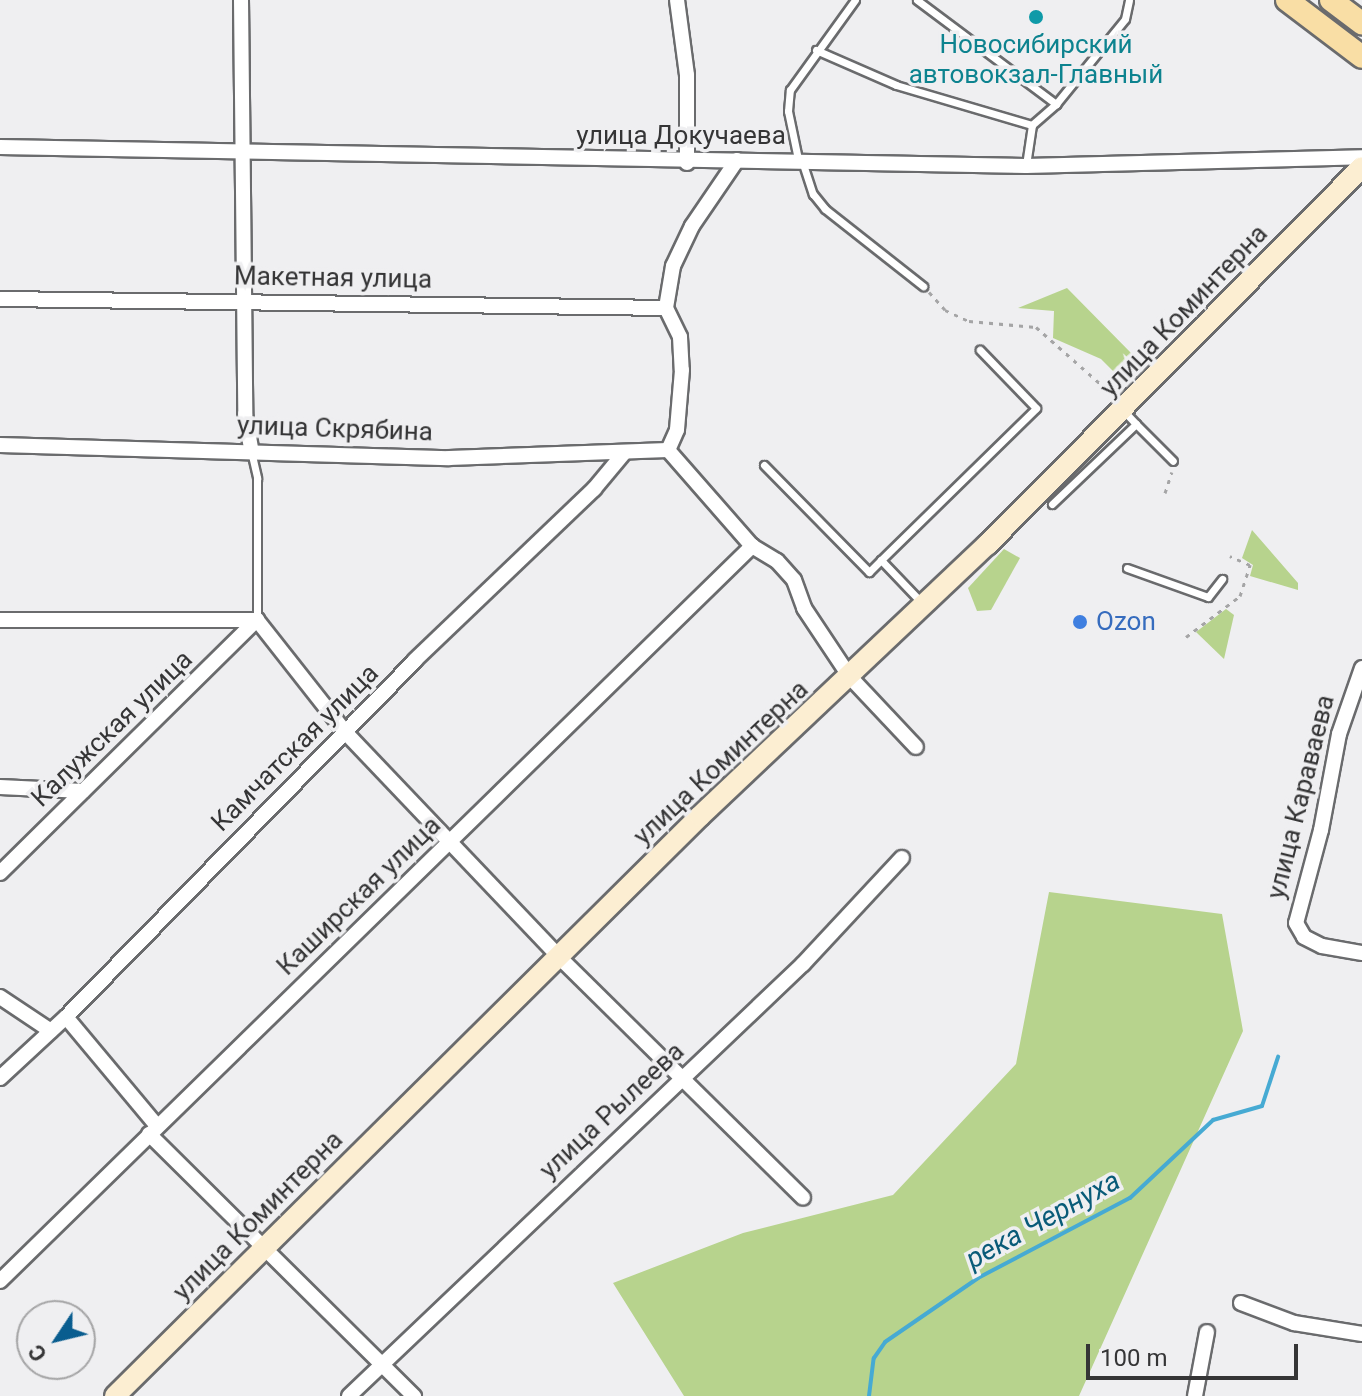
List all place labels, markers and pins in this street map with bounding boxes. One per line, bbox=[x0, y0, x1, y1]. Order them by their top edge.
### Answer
marker: Новосибирский автовокзал-Главный bbox=[1027, 8, 1045, 26]
place label: Новосибирский автовокзал-Главный bbox=[909, 29, 1163, 90]
place label: Ozon bbox=[1096, 606, 1156, 638]
marker: Ozon bbox=[1071, 613, 1089, 631]

